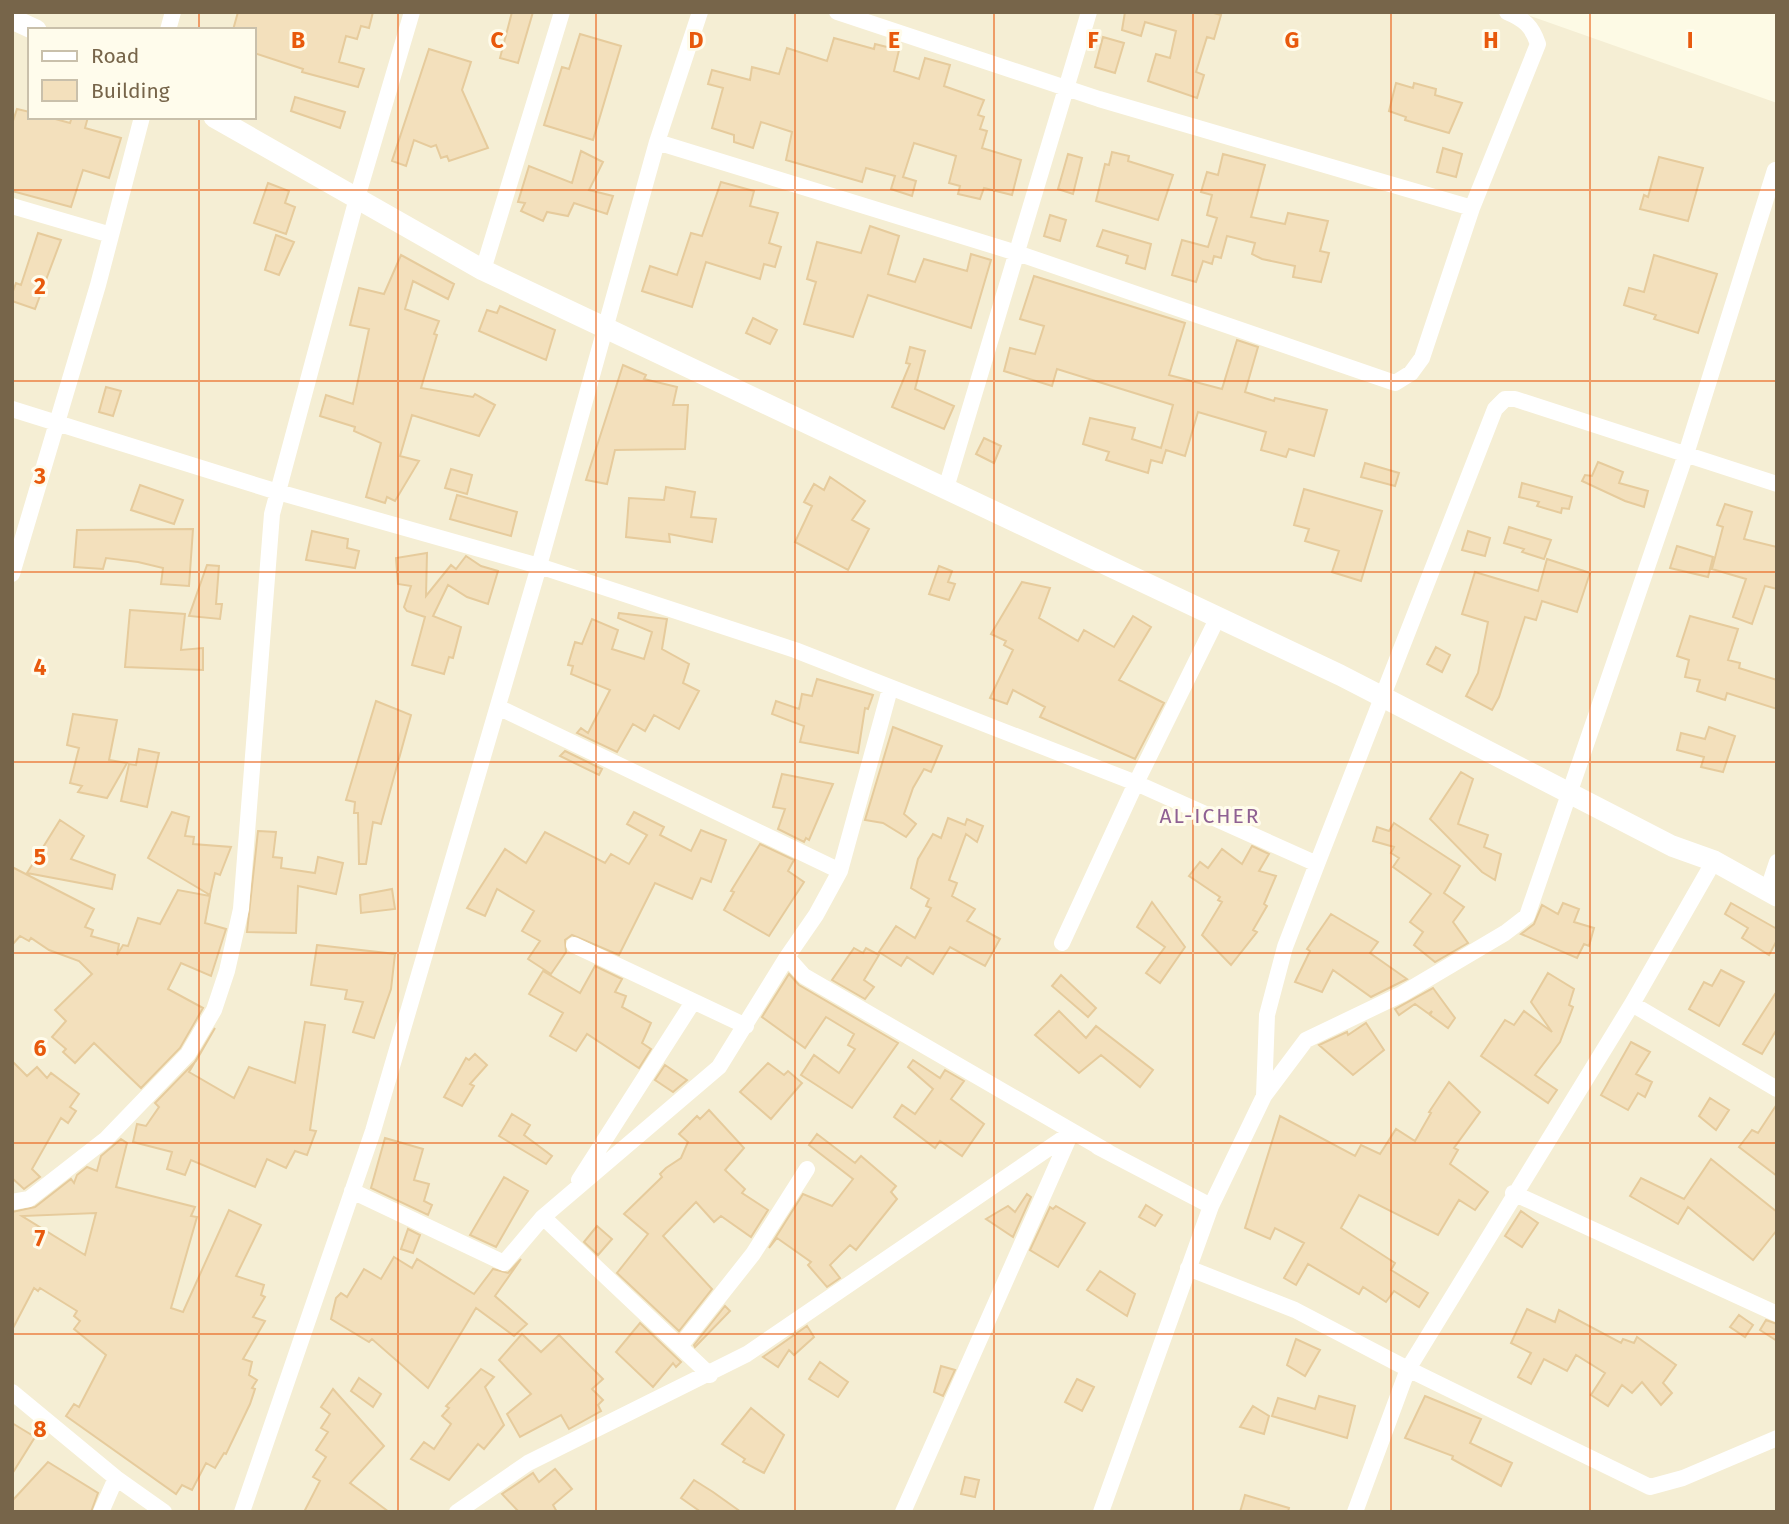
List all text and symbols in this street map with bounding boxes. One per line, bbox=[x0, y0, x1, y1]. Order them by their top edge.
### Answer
text: B bbox=[291, 26, 305, 54]
text: C bbox=[490, 26, 504, 54]
text: D bbox=[689, 26, 704, 54]
text: E bbox=[888, 26, 900, 54]
text: F bbox=[1087, 26, 1099, 54]
text: G bbox=[1285, 26, 1299, 54]
text: H bbox=[1483, 26, 1499, 54]
text: I bbox=[1687, 26, 1693, 54]
legend bbox=[28, 28, 256, 119]
text: Road bbox=[91, 43, 139, 69]
text: Building bbox=[91, 78, 170, 104]
text: 2 bbox=[34, 272, 46, 300]
text: 3 bbox=[33, 462, 46, 490]
text: 4 bbox=[34, 653, 47, 681]
district label: AL-ICHER bbox=[1159, 803, 1261, 829]
text: 5 bbox=[34, 843, 46, 871]
text: 6 bbox=[34, 1034, 47, 1062]
text: 7 bbox=[35, 1224, 46, 1252]
text: 8 bbox=[33, 1415, 47, 1443]

